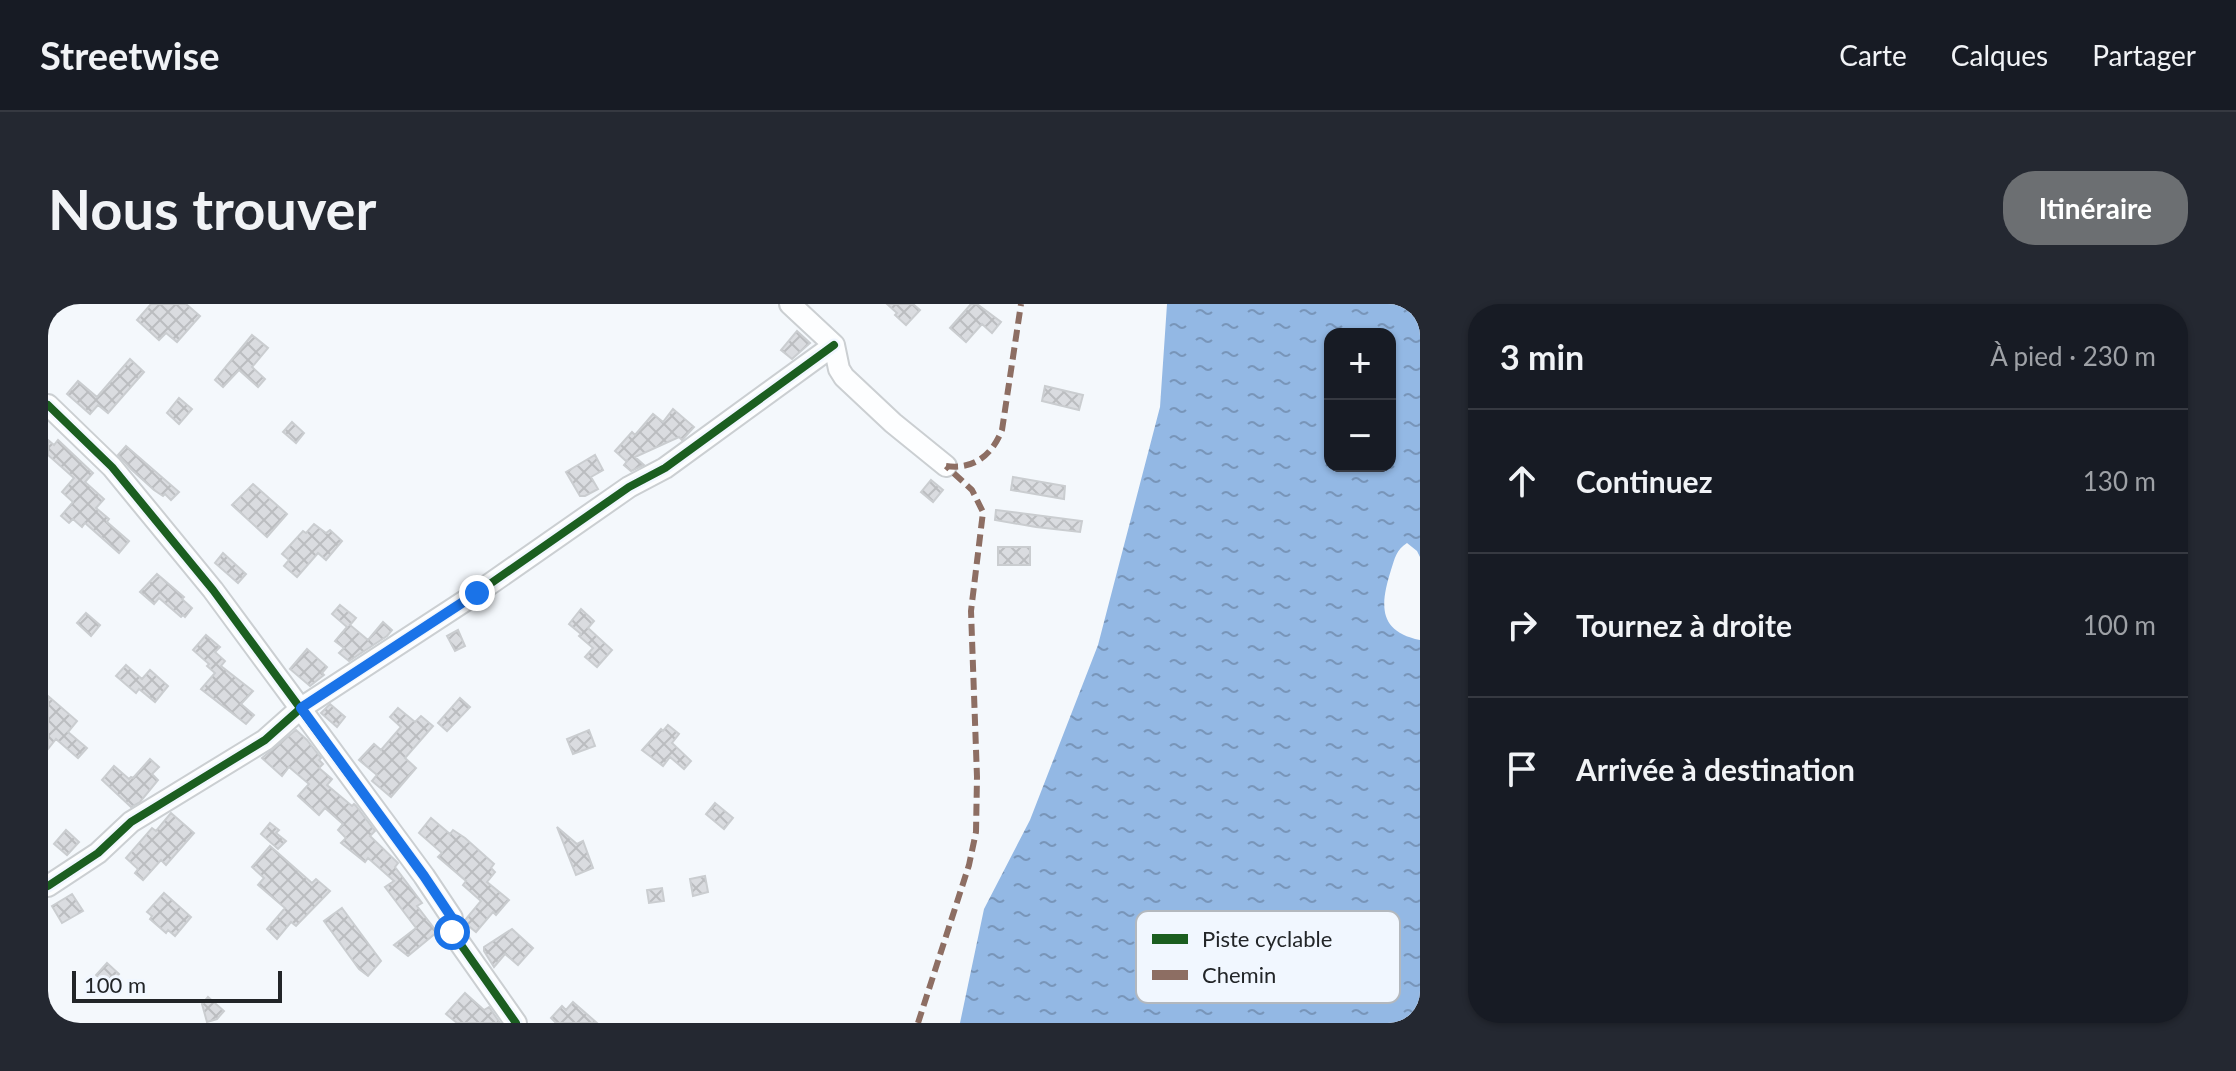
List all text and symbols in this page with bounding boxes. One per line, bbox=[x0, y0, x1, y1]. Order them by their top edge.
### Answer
text: Streetwise bbox=[40, 32, 219, 78]
text: Carte bbox=[1839, 38, 1907, 72]
text: Calques bbox=[1951, 38, 2048, 72]
text: Partager bbox=[2092, 38, 2196, 72]
button: Itinéraire bbox=[2003, 171, 2188, 245]
text: Nous trouver bbox=[48, 175, 376, 242]
map controls bbox=[1324, 328, 1396, 472]
button: + bbox=[1324, 328, 1396, 400]
text: 3 min bbox=[1500, 336, 1584, 377]
text: À pied · 230 m bbox=[1990, 340, 2156, 372]
button: − bbox=[1324, 400, 1396, 472]
icon: ahead bbox=[1500, 459, 1544, 503]
text: Continuez bbox=[1576, 463, 1712, 499]
text: 130 m bbox=[2083, 465, 2156, 497]
route end bbox=[459, 575, 495, 611]
icon: right bbox=[1500, 603, 1544, 647]
text: Tournez à droite bbox=[1576, 607, 1792, 643]
text: 100 m bbox=[2083, 609, 2156, 641]
icon: arrive bbox=[1500, 747, 1544, 791]
text: Arrivée à destination bbox=[1576, 751, 1855, 787]
legend bbox=[1136, 911, 1400, 1003]
route start bbox=[434, 914, 470, 950]
text: Piste cyclable bbox=[1202, 925, 1332, 952]
text: Chemin bbox=[1202, 961, 1276, 988]
scale bar bbox=[72, 967, 282, 1003]
text: 100 m bbox=[84, 971, 146, 998]

